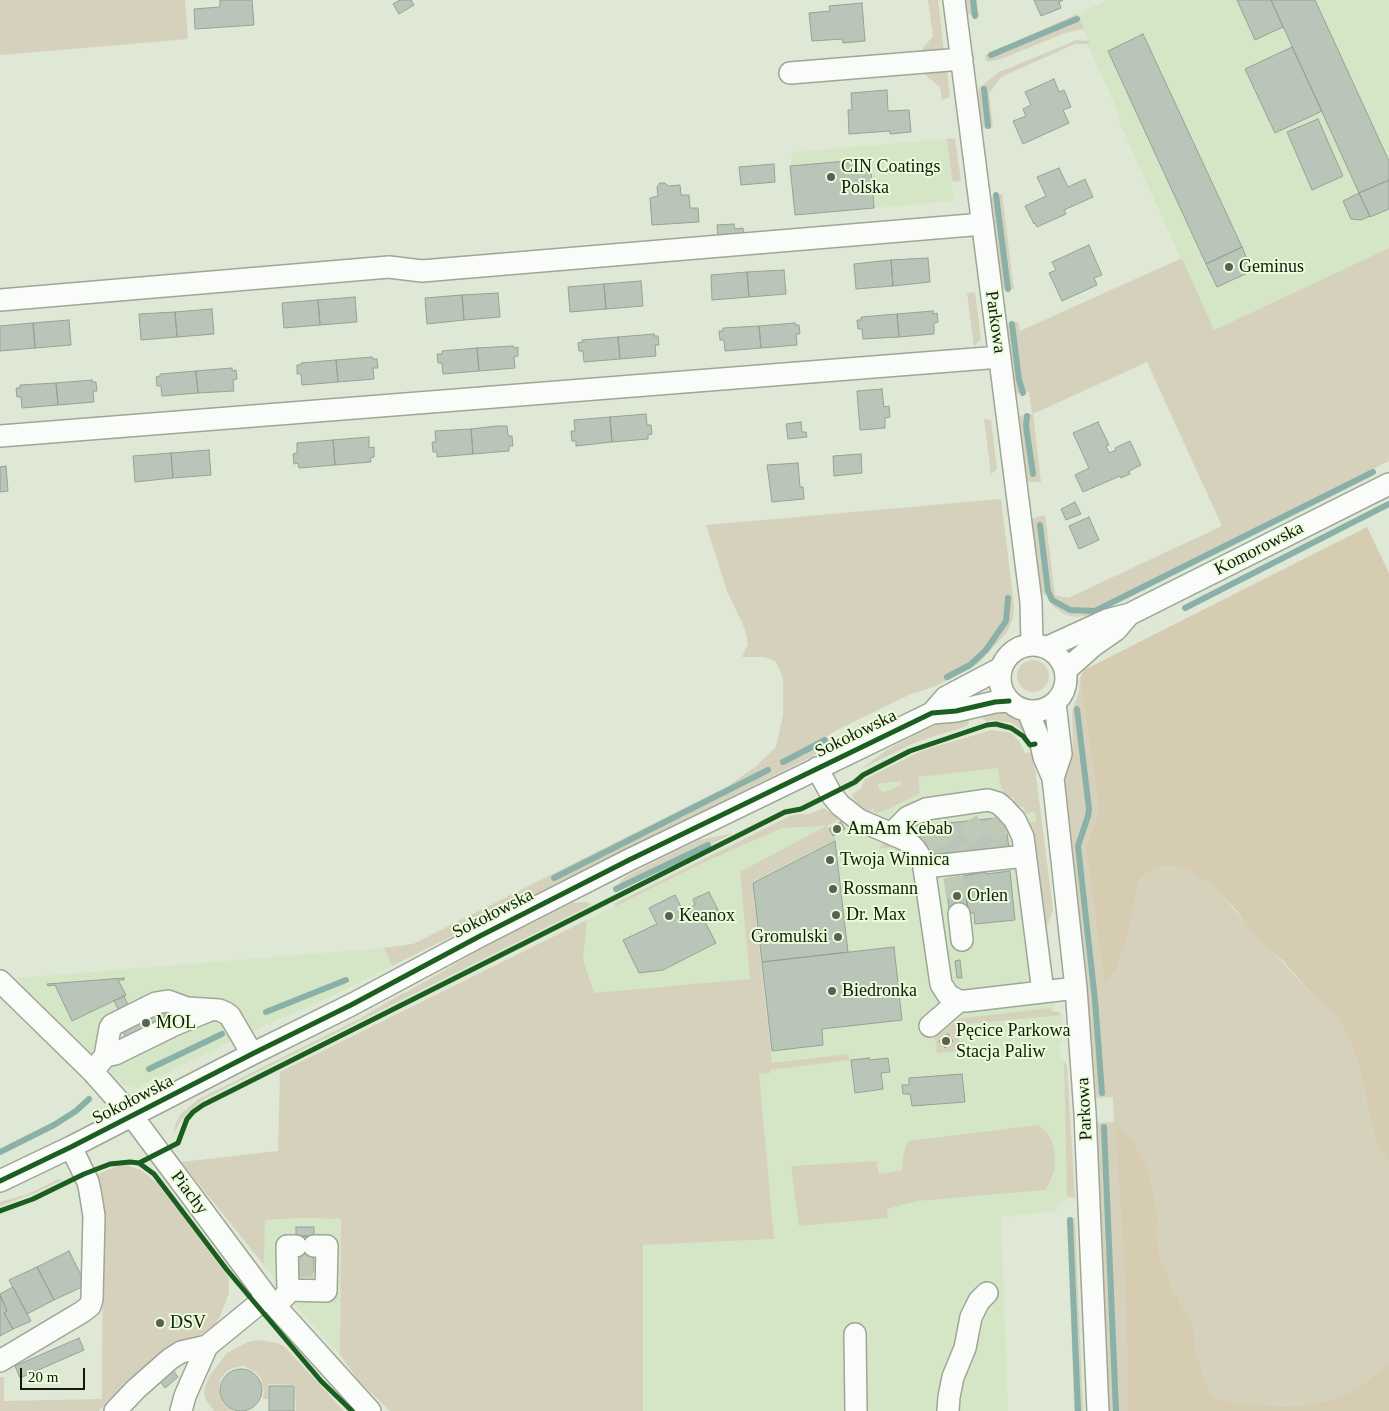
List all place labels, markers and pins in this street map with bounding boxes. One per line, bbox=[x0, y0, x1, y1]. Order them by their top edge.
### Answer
place label: CIN Coatings Polska bbox=[841, 156, 941, 198]
marker: CIN Coatings Polska bbox=[825, 171, 837, 183]
place label: Geminus bbox=[1239, 256, 1304, 278]
marker: Geminus bbox=[1223, 261, 1235, 273]
place label: AmAm Kebab bbox=[847, 818, 952, 840]
marker: AmAm Kebab bbox=[831, 823, 843, 835]
place label: Twoja Winnica bbox=[840, 849, 949, 871]
marker: Twoja Winnica bbox=[824, 854, 836, 866]
place label: Rossmann bbox=[843, 878, 918, 900]
marker: Rossmann bbox=[827, 883, 839, 895]
place label: Orlen bbox=[967, 885, 1008, 907]
marker: Orlen bbox=[951, 890, 963, 902]
place label: Dr. Max bbox=[846, 904, 906, 926]
place label: Keanox bbox=[679, 905, 735, 927]
marker: Dr. Max bbox=[830, 909, 842, 921]
marker: Keanox bbox=[663, 910, 675, 922]
place label: Gromulski bbox=[751, 926, 828, 948]
marker: Gromulski bbox=[832, 931, 844, 943]
place label: Biedronka bbox=[842, 980, 917, 1002]
marker: Biedronka bbox=[826, 985, 838, 997]
place label: MOL bbox=[156, 1012, 196, 1034]
marker: MOL bbox=[140, 1017, 152, 1029]
place label: Pęcice Parkowa Stacja Paliw bbox=[956, 1020, 1070, 1062]
marker: Pęcice Parkowa Stacja Paliw bbox=[940, 1035, 952, 1047]
place label: DSV bbox=[170, 1312, 206, 1334]
marker: DSV bbox=[154, 1317, 166, 1329]

